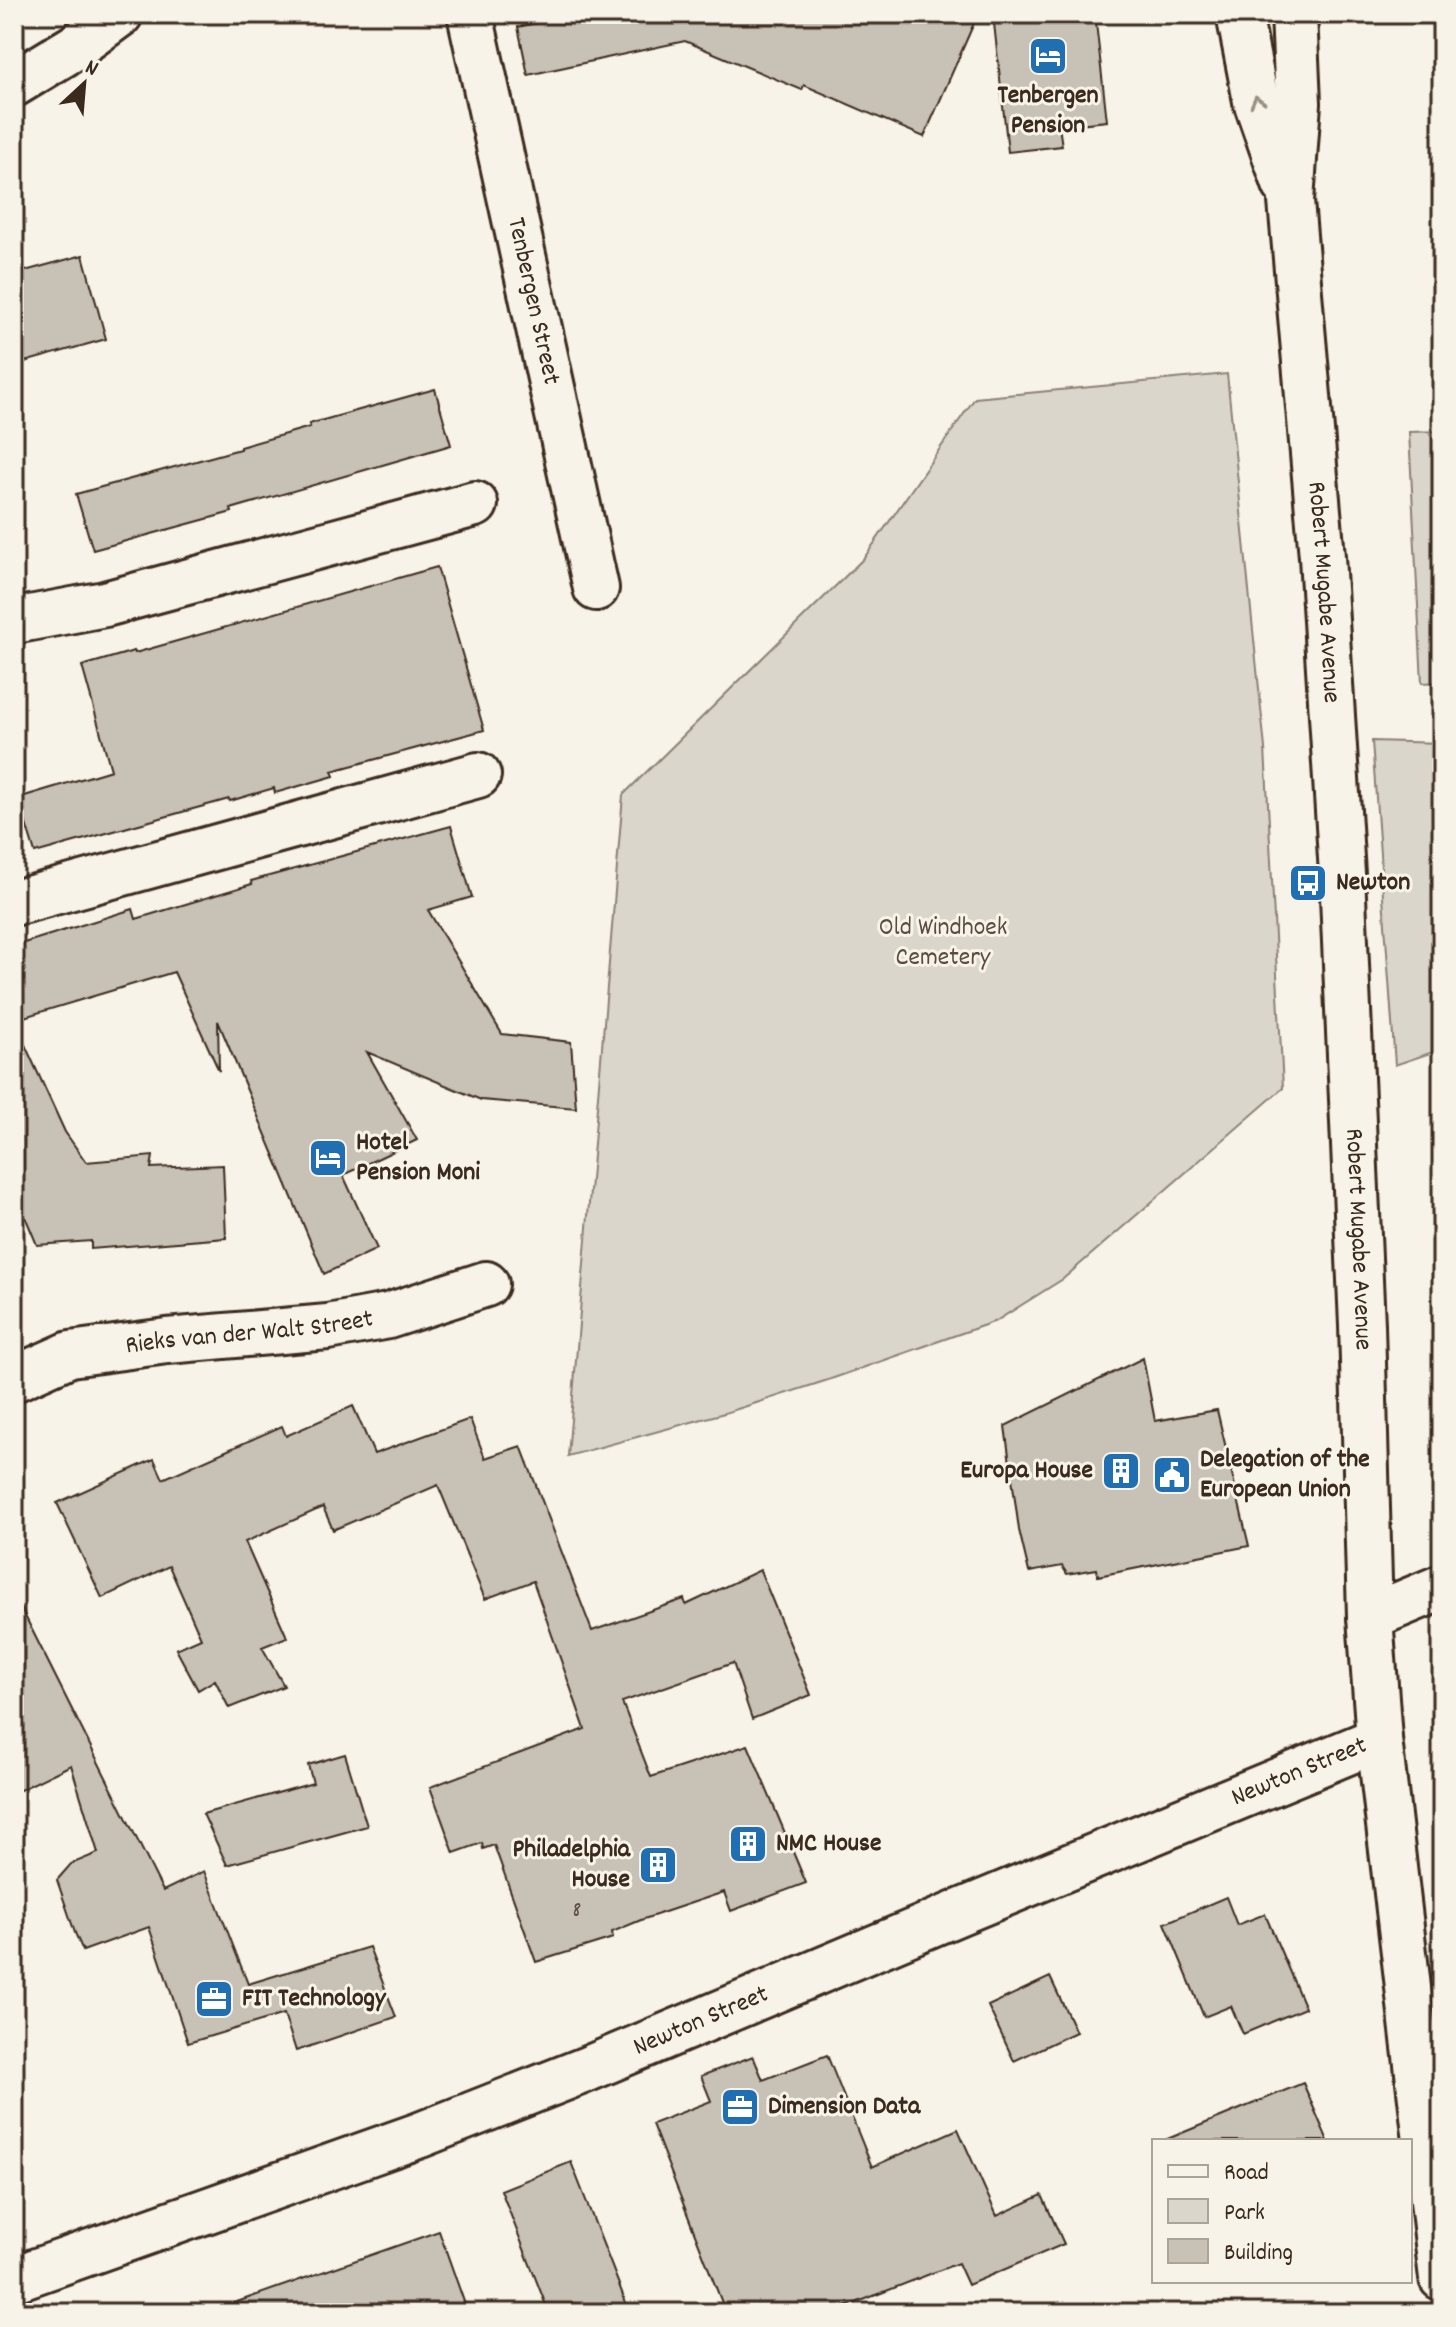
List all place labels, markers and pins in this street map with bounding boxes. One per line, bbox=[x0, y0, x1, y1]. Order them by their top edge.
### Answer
hotel icon: Tenbergen Pension bbox=[1027, 35, 1069, 77]
place label: Tenbergen Pension bbox=[997, 78, 1099, 145]
bus stop icon: Newton bbox=[1287, 862, 1329, 904]
place label: Newton bbox=[1336, 865, 1410, 902]
place label: Hotel Pension Moni bbox=[356, 1125, 480, 1192]
hotel icon: Hotel Pension Moni bbox=[307, 1137, 349, 1179]
place label: Delegation of the European Union bbox=[1200, 1442, 1370, 1509]
building icon: Europa House bbox=[1100, 1450, 1142, 1492]
place label: Europa House bbox=[960, 1453, 1093, 1490]
public building icon: Delegation of the European Union bbox=[1151, 1454, 1193, 1496]
building icon: NMC House bbox=[727, 1823, 769, 1865]
place label: NMC House bbox=[776, 1826, 881, 1863]
place label: Philadelphia House bbox=[512, 1832, 631, 1899]
building icon: Philadelphia House bbox=[637, 1844, 679, 1886]
office icon: FIT Technology bbox=[193, 1978, 235, 2020]
place label: FIT Technology bbox=[242, 1981, 387, 2018]
office icon: Dimension Data bbox=[719, 2086, 761, 2128]
place label: Dimension Data bbox=[768, 2089, 921, 2126]

